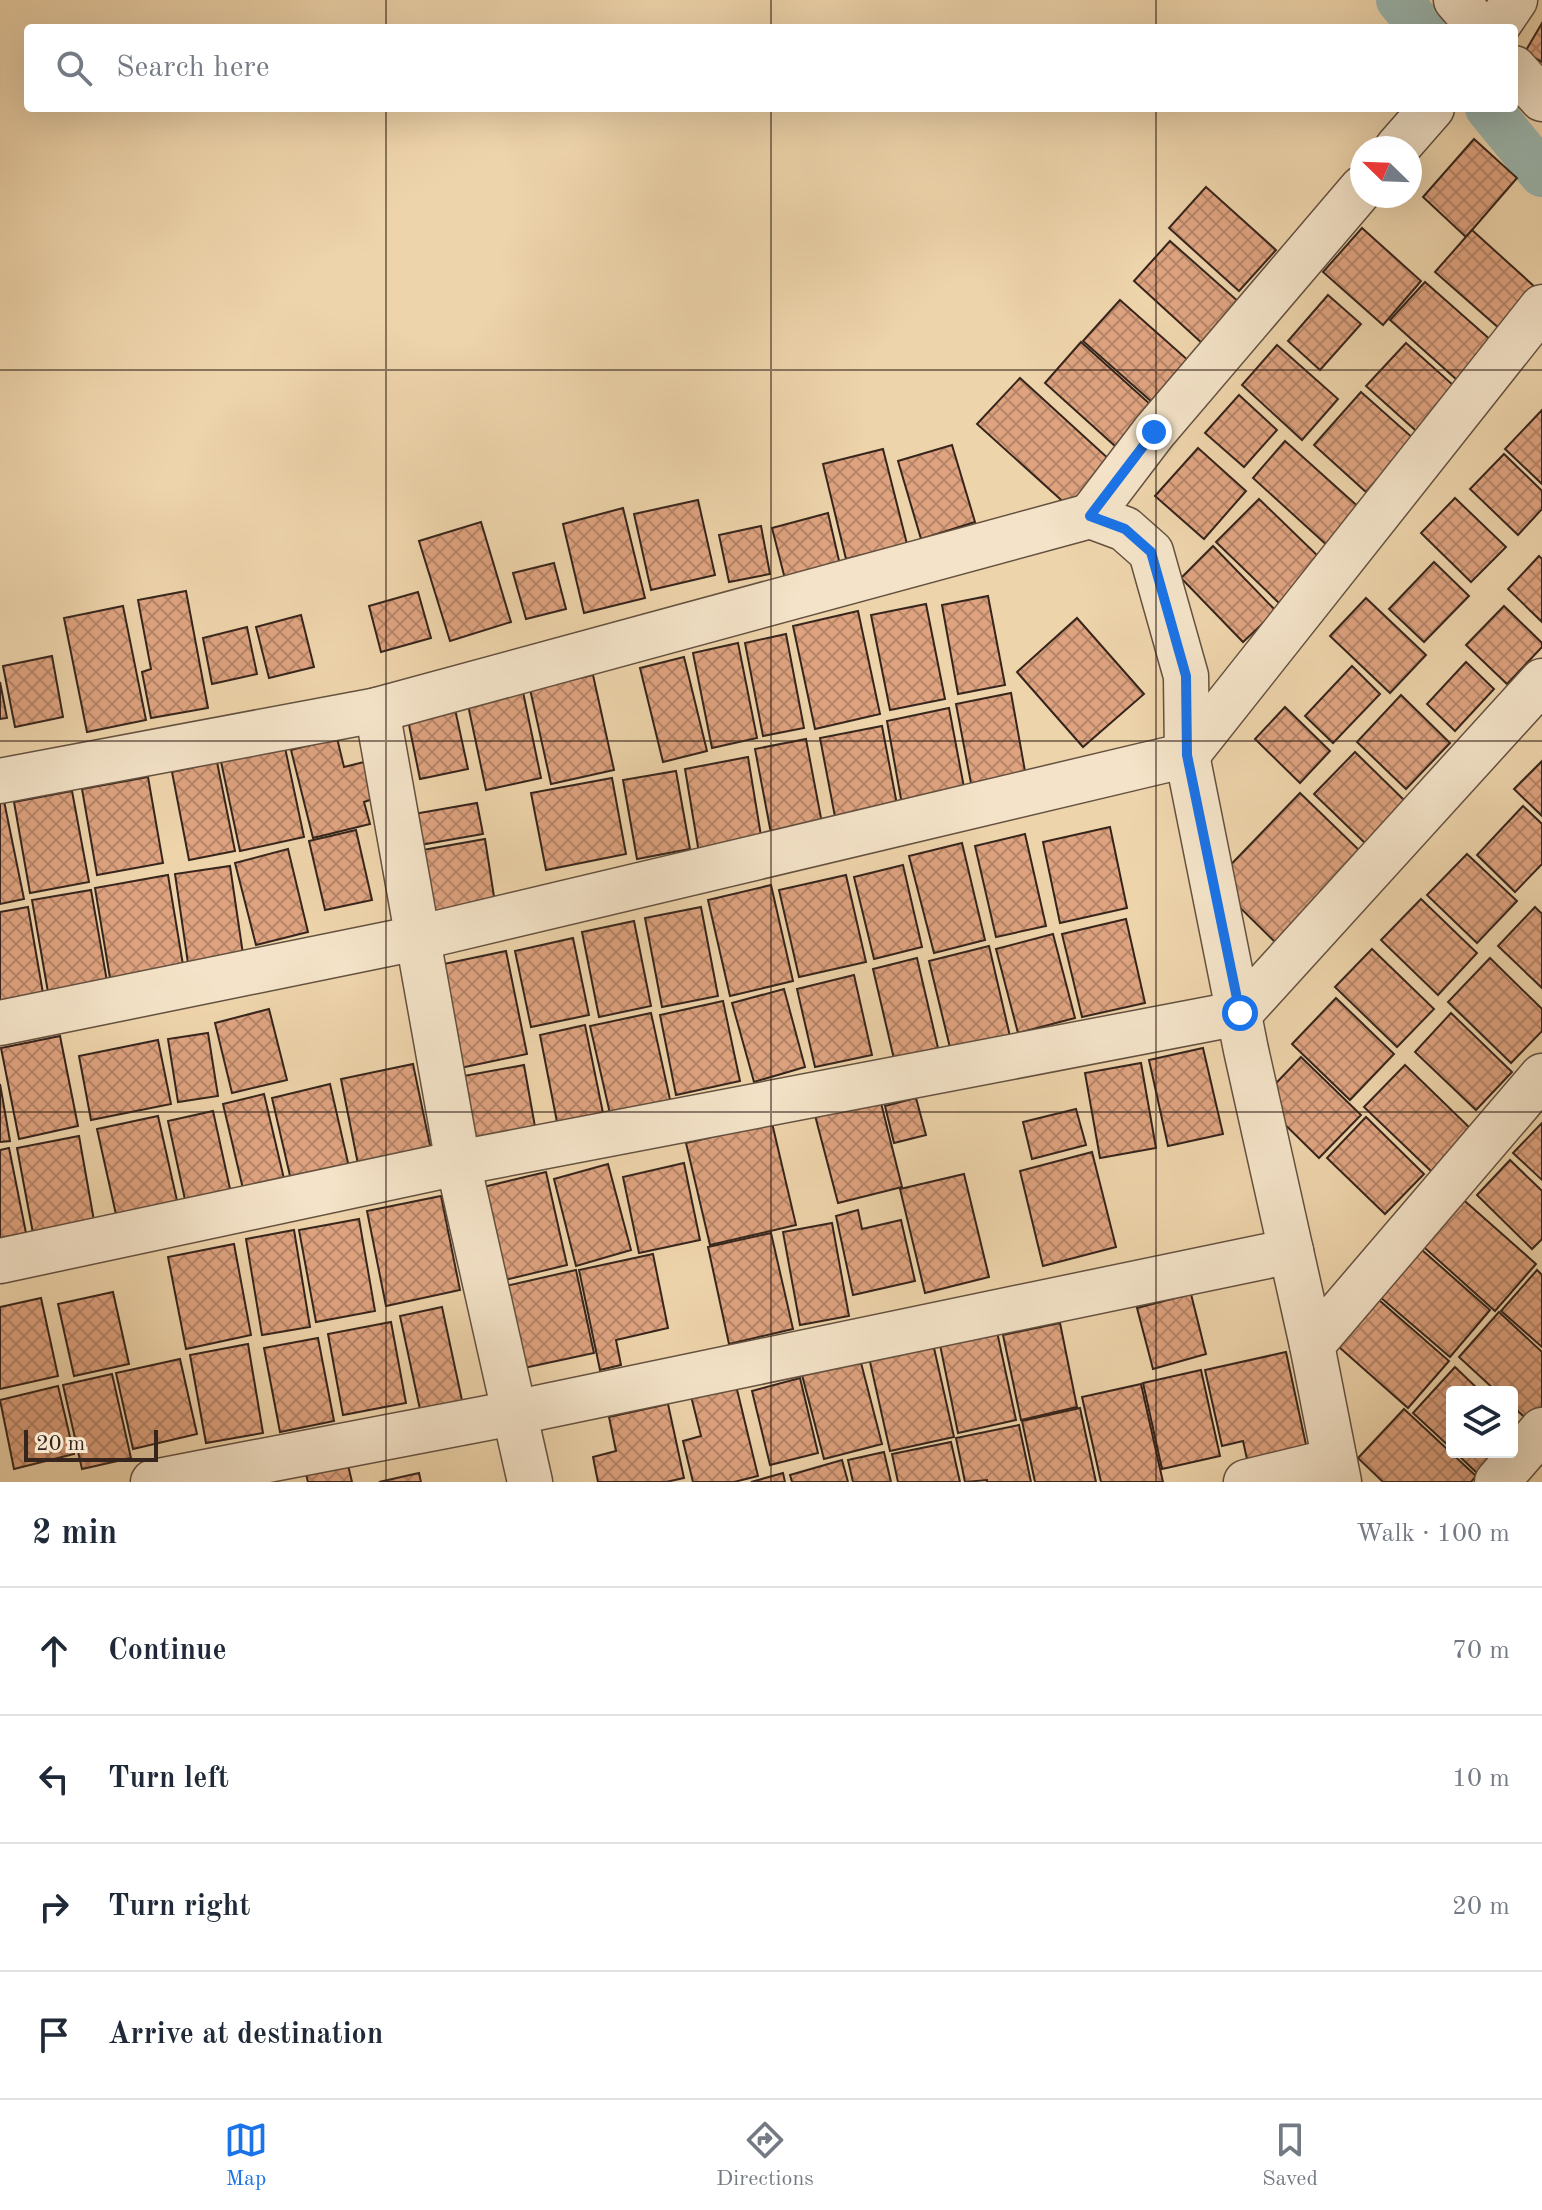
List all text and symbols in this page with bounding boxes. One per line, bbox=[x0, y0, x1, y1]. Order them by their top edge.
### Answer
search box bbox=[24, 24, 1518, 112]
icon: search bbox=[52, 46, 96, 90]
text: Search here bbox=[116, 53, 270, 83]
north arrow bbox=[1350, 136, 1422, 208]
route end bbox=[1136, 414, 1172, 450]
route start bbox=[1222, 995, 1258, 1031]
map controls bbox=[1446, 1386, 1518, 1458]
button: layers bbox=[1446, 1386, 1518, 1458]
scale bar bbox=[24, 1426, 158, 1462]
text: 20 m bbox=[36, 1433, 85, 1455]
text: 2 min bbox=[32, 1517, 117, 1551]
text: Walk · 100 m bbox=[1356, 1521, 1510, 1547]
icon: ahead bbox=[32, 1629, 76, 1673]
text: Continue bbox=[108, 1636, 227, 1666]
text: 70 m bbox=[1452, 1638, 1510, 1664]
icon: left bbox=[32, 1757, 76, 1801]
text: Turn left bbox=[108, 1764, 229, 1794]
text: 10 m bbox=[1452, 1766, 1510, 1792]
icon: right bbox=[32, 1885, 76, 1929]
text: Turn right bbox=[108, 1892, 250, 1922]
text: 20 m bbox=[1452, 1894, 1510, 1920]
icon: arrive bbox=[32, 2013, 76, 2057]
text: Arrive at destination bbox=[108, 2020, 383, 2050]
tab: Map bbox=[224, 2118, 268, 2193]
tab: Directions bbox=[716, 2118, 814, 2193]
tab: Saved bbox=[1262, 2118, 1318, 2193]

